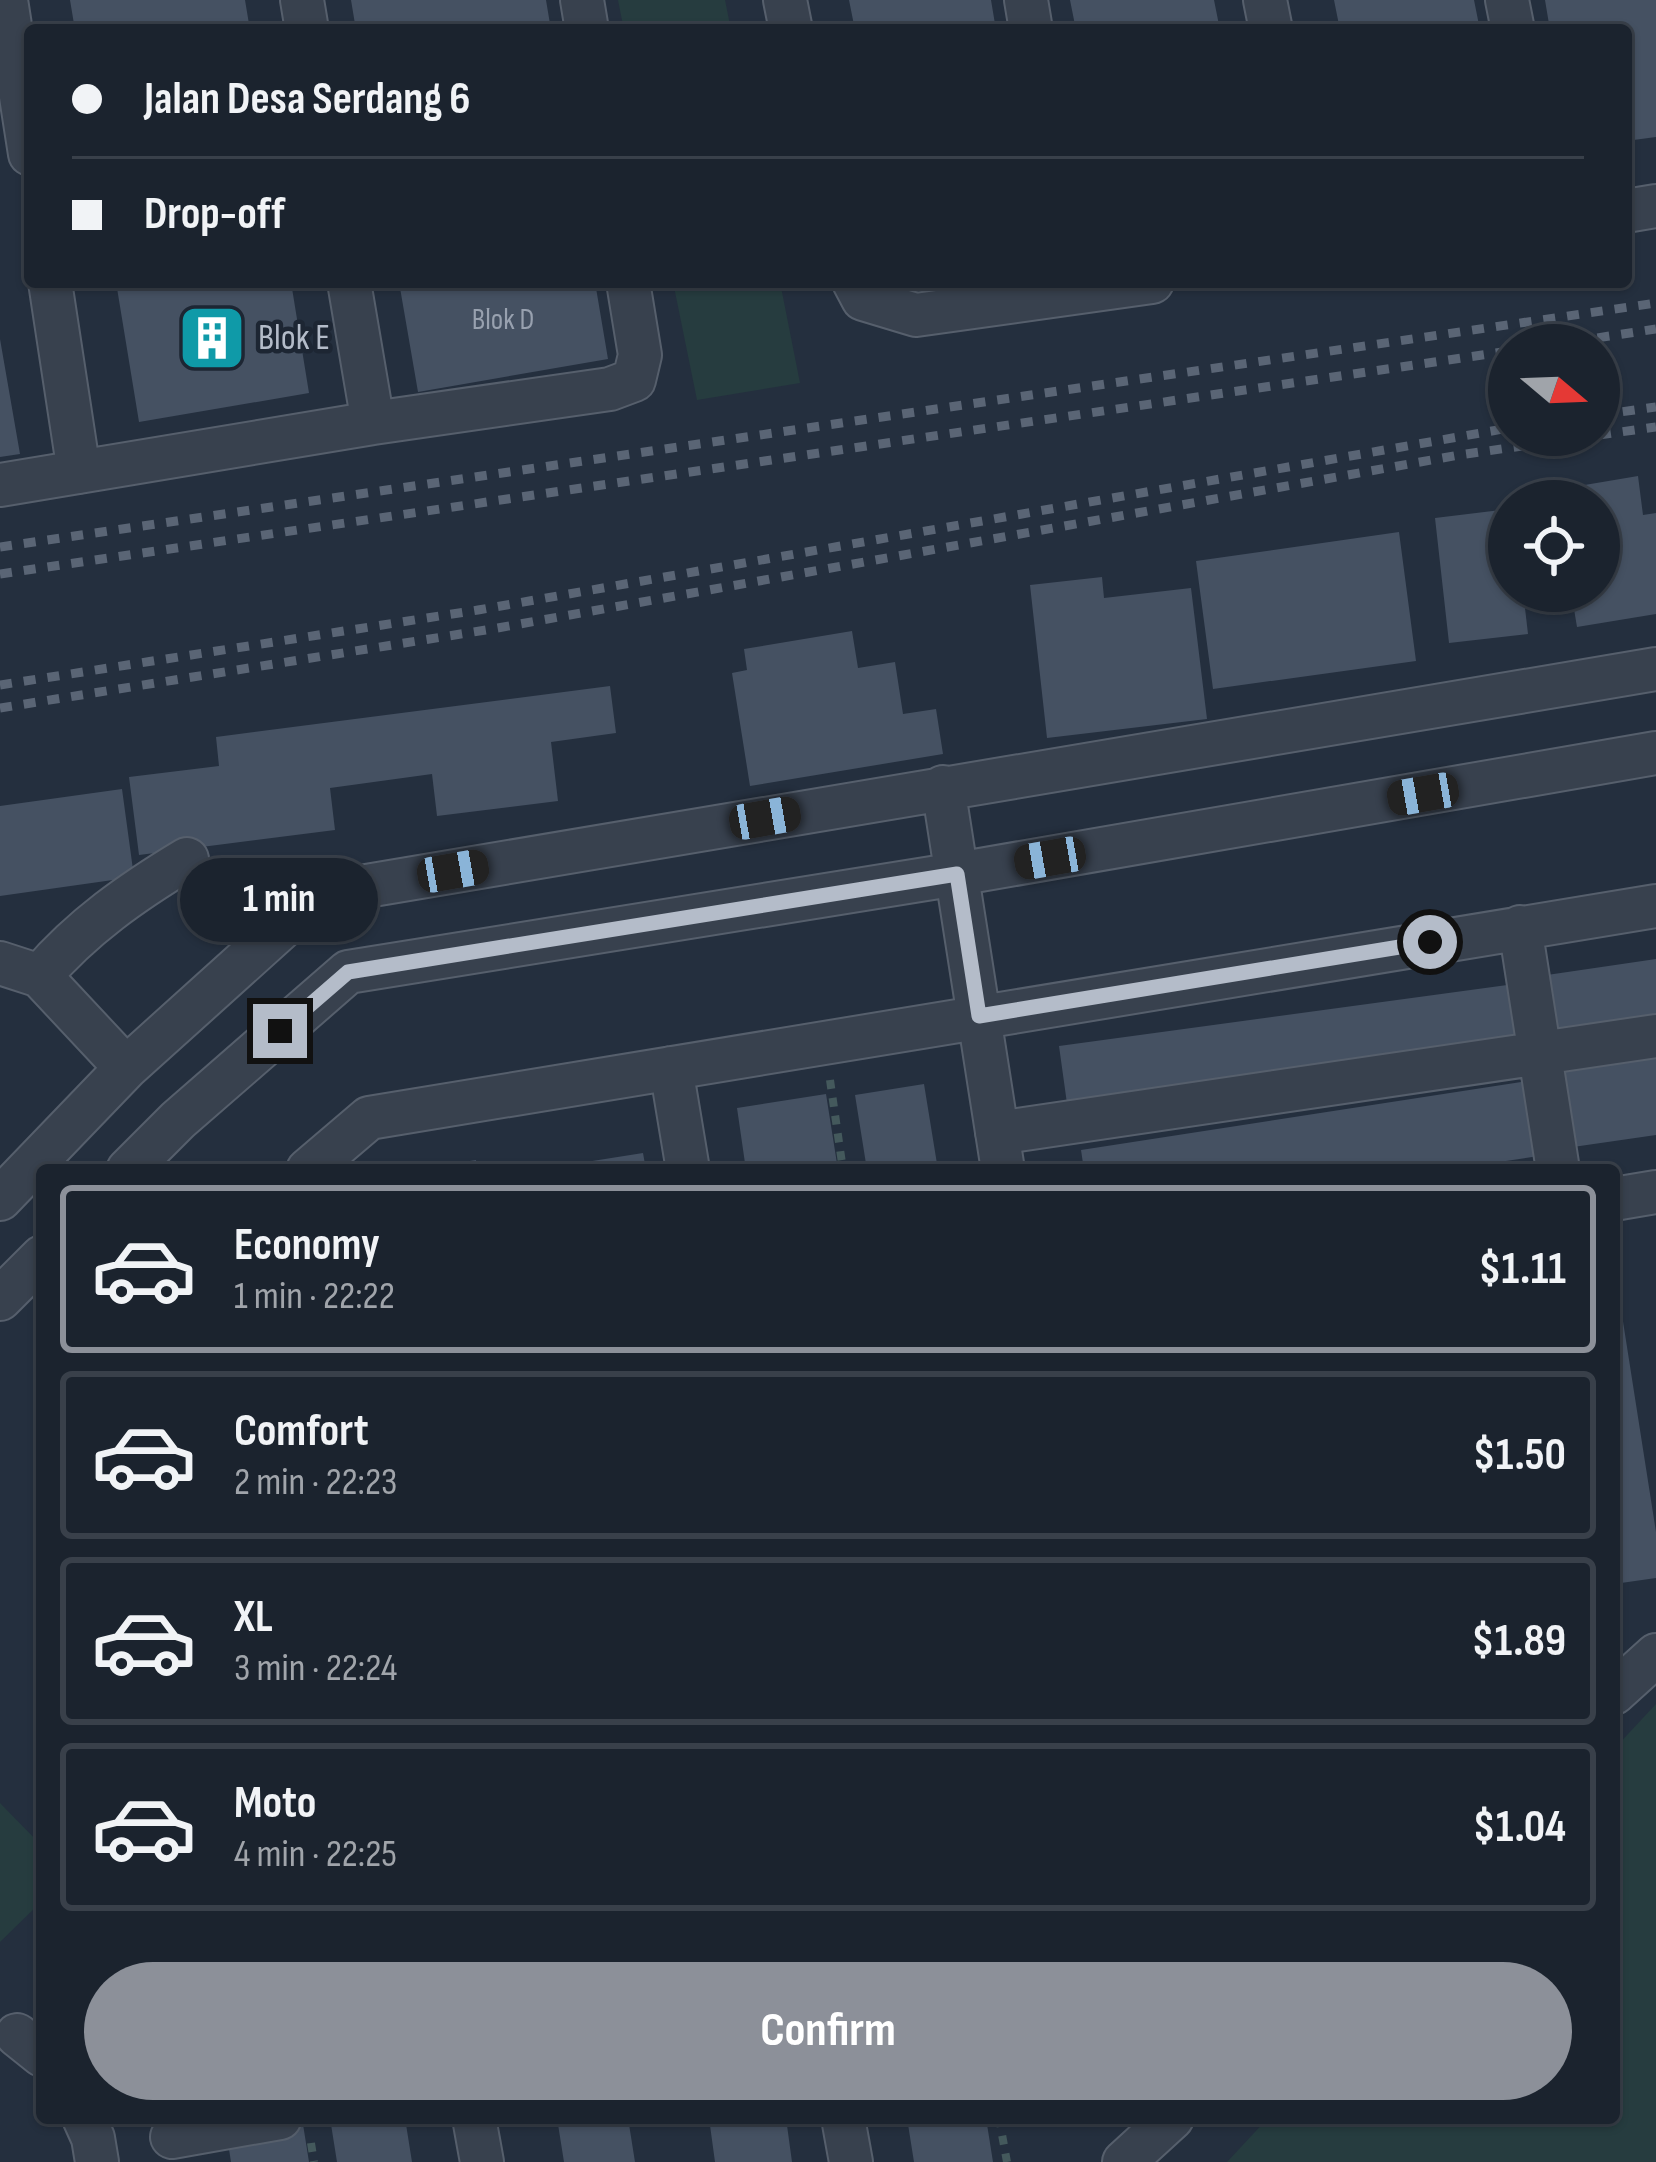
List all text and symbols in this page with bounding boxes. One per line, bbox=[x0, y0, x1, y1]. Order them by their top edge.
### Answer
text: Jalan Desa Serdang 6 bbox=[144, 72, 470, 127]
text: Drop-off bbox=[144, 187, 285, 242]
house number: Blok D bbox=[472, 302, 534, 338]
building icon: Blok E bbox=[177, 303, 247, 373]
place label: Blok E bbox=[258, 317, 330, 360]
north arrow bbox=[1488, 324, 1620, 456]
map controls bbox=[1488, 324, 1620, 612]
button: locate bbox=[1488, 480, 1620, 612]
car bbox=[1384, 770, 1462, 818]
car bbox=[726, 794, 804, 842]
car bbox=[1011, 834, 1089, 882]
car bbox=[414, 847, 492, 895]
callout: 1 min bbox=[181, 857, 379, 941]
text: 1 min bbox=[243, 876, 315, 923]
route start bbox=[1403, 915, 1457, 969]
route end bbox=[253, 1004, 307, 1058]
icon: car bbox=[90, 1215, 198, 1323]
text: Economy bbox=[234, 1218, 380, 1273]
text: $1.11 bbox=[1478, 1242, 1566, 1297]
text: 1 min · 22:22 bbox=[234, 1273, 395, 1320]
icon: car bbox=[90, 1401, 198, 1509]
text: Comfort bbox=[234, 1404, 369, 1459]
text: $1.50 bbox=[1473, 1428, 1566, 1483]
text: 2 min · 22:23 bbox=[234, 1459, 397, 1506]
icon: car bbox=[90, 1587, 198, 1695]
text: XL bbox=[234, 1590, 273, 1645]
text: $1.89 bbox=[1472, 1614, 1566, 1669]
text: 3 min · 22:24 bbox=[234, 1645, 397, 1692]
icon: car bbox=[90, 1773, 198, 1881]
text: Moto bbox=[234, 1776, 316, 1831]
text: $1.04 bbox=[1473, 1800, 1566, 1855]
text: 4 min · 22:25 bbox=[234, 1831, 397, 1878]
button: Confirm bbox=[84, 1962, 1572, 2100]

